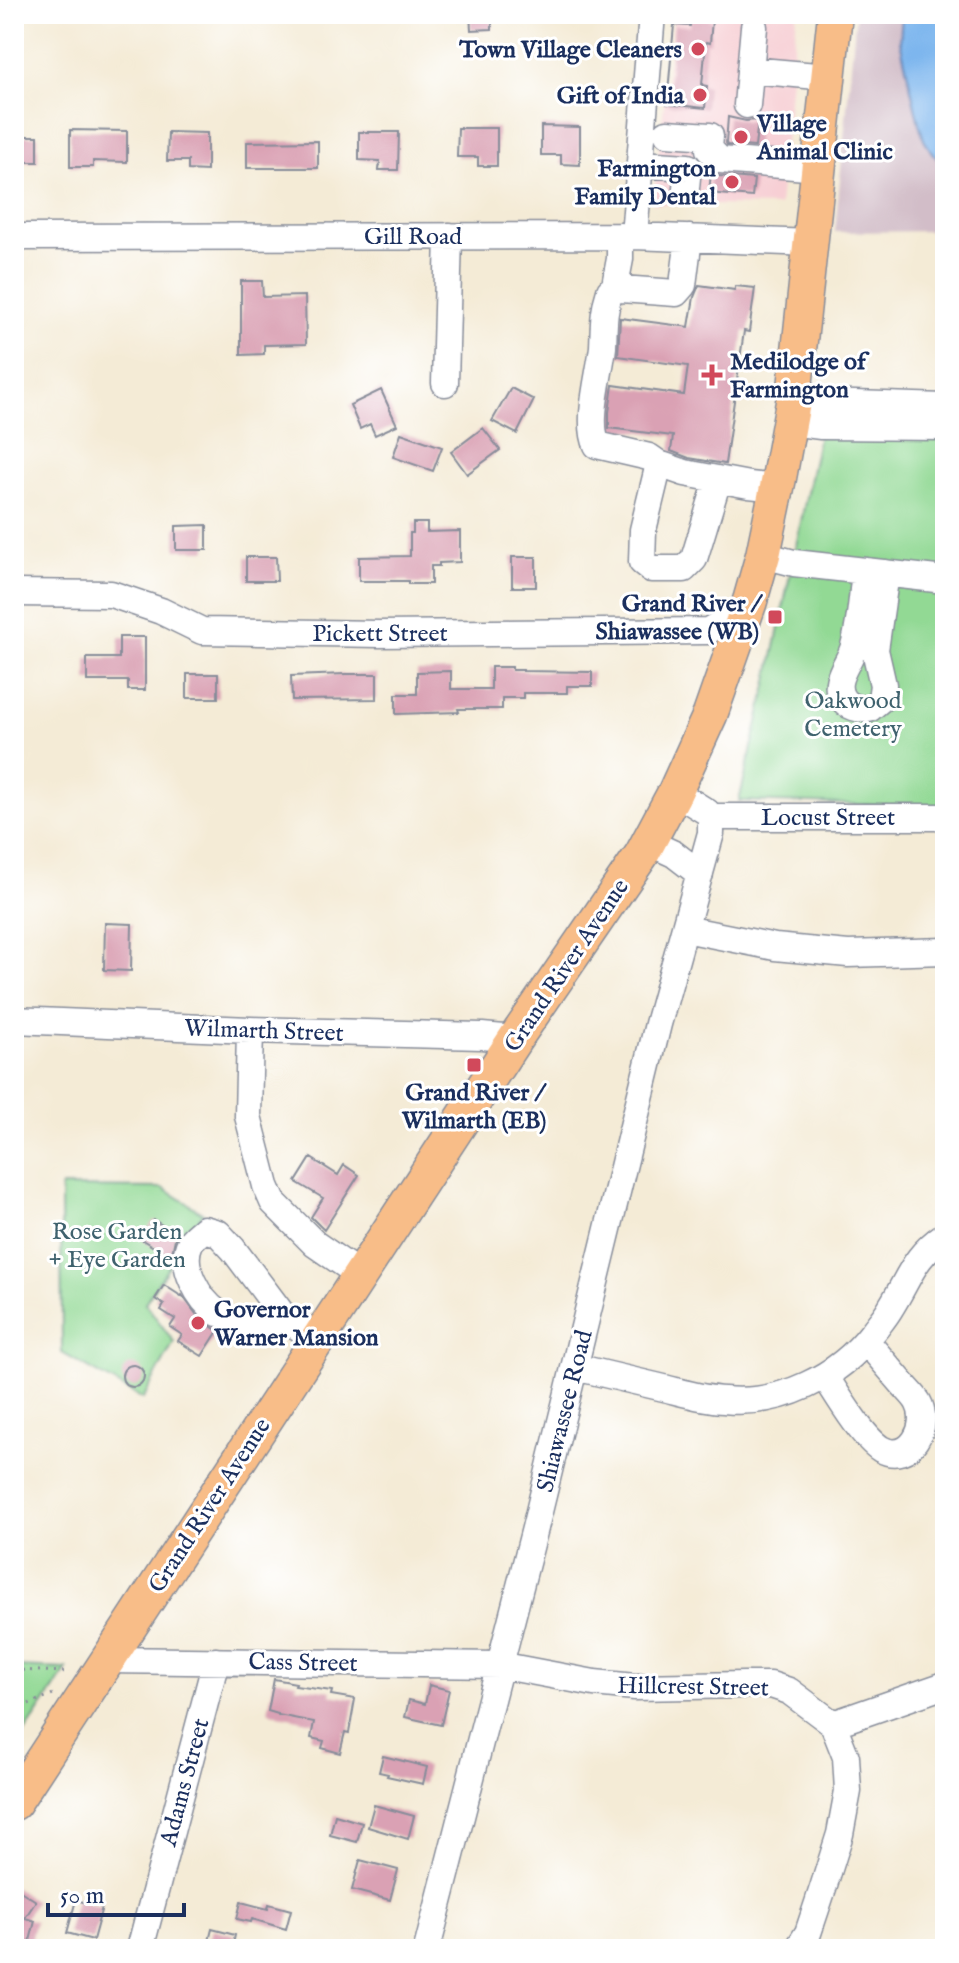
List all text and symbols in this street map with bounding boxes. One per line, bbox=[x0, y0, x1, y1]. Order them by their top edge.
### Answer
place label: Town Village Cleaners bbox=[458, 35, 683, 66]
marker: Town Village Cleaners bbox=[689, 40, 707, 58]
place label: Gift of India bbox=[557, 81, 685, 112]
marker: Gift of India bbox=[691, 86, 709, 104]
place label: Village Animal Clinic bbox=[756, 109, 893, 168]
marker: Village Animal Clinic bbox=[732, 128, 750, 146]
place label: Farmington Family Dental bbox=[574, 154, 716, 213]
marker: Farmington Family Dental bbox=[723, 173, 741, 191]
street label: Gill Road bbox=[364, 222, 462, 253]
place label: Medilodge of Farmington bbox=[730, 347, 870, 406]
marker: Medilodge of Farmington bbox=[701, 364, 723, 386]
place label: Grand River / Shiawassee (WB) bbox=[595, 589, 764, 648]
marker: Grand River / Shiawassee (WB) bbox=[766, 608, 784, 626]
street label: Pickett Street bbox=[312, 619, 448, 650]
park label: Oakwood Cemetery bbox=[804, 686, 902, 745]
street label: Locust Street bbox=[761, 803, 895, 834]
street label: Grand River Avenue bbox=[498, 873, 637, 1058]
street label: Wilmarth Street bbox=[184, 1013, 344, 1050]
marker: Grand River / Wilmarth (EB) bbox=[465, 1056, 483, 1074]
place label: Grand River / Wilmarth (EB) bbox=[401, 1078, 547, 1137]
park label: Rose Garden + Eye Garden bbox=[48, 1217, 186, 1276]
place label: Governor Warner Mansion bbox=[213, 1295, 379, 1354]
marker: Governor Warner Mansion bbox=[189, 1314, 207, 1332]
street label: Shiawassee Road bbox=[530, 1327, 601, 1496]
street label: Grand River Avenue bbox=[142, 1412, 278, 1599]
street label: Cass Street bbox=[248, 1647, 358, 1680]
street label: Hillcrest Street bbox=[617, 1671, 769, 1704]
street label: Adams Street bbox=[153, 1715, 217, 1851]
scale bar bbox=[48, 1867, 184, 1917]
text: 50 m bbox=[60, 1881, 104, 1912]

